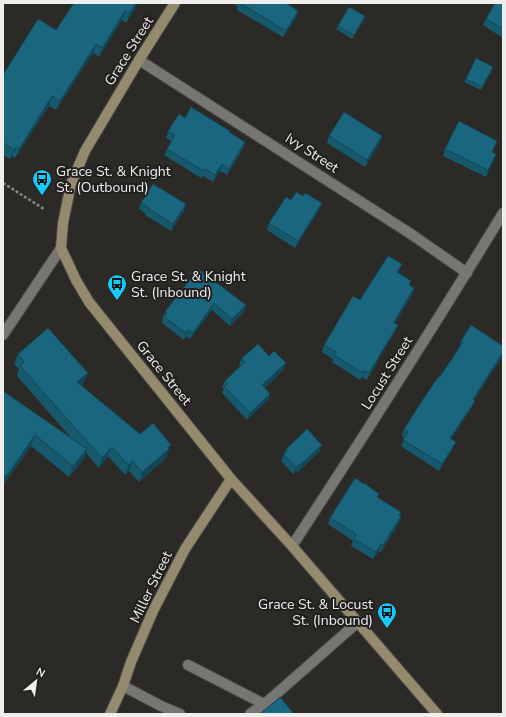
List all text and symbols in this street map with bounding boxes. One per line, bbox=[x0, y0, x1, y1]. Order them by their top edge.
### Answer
street label: Grace Street bbox=[100, 13, 158, 89]
street label: Ivy Street bbox=[282, 129, 342, 177]
place label: Grace St. & Knight St. (Outbound) bbox=[56, 162, 171, 197]
bus stop icon: Grace St. & Knight St. (Outbound) bbox=[31, 168, 53, 196]
place label: Grace St. & Knight St. (Inbound) bbox=[131, 267, 246, 302]
bus stop icon: Grace St. & Knight St. (Inbound) bbox=[106, 273, 128, 301]
street label: Locust Street bbox=[357, 333, 417, 413]
street label: Grace Street bbox=[132, 337, 196, 409]
street label: Miller Street bbox=[125, 548, 177, 626]
place label: Grace St. & Locust St. (Inbound) bbox=[258, 595, 373, 630]
bus stop icon: Grace St. & Locust St. (Inbound) bbox=[376, 601, 398, 629]
north arrow bbox=[16, 661, 56, 701]
text: N bbox=[33, 664, 48, 681]

